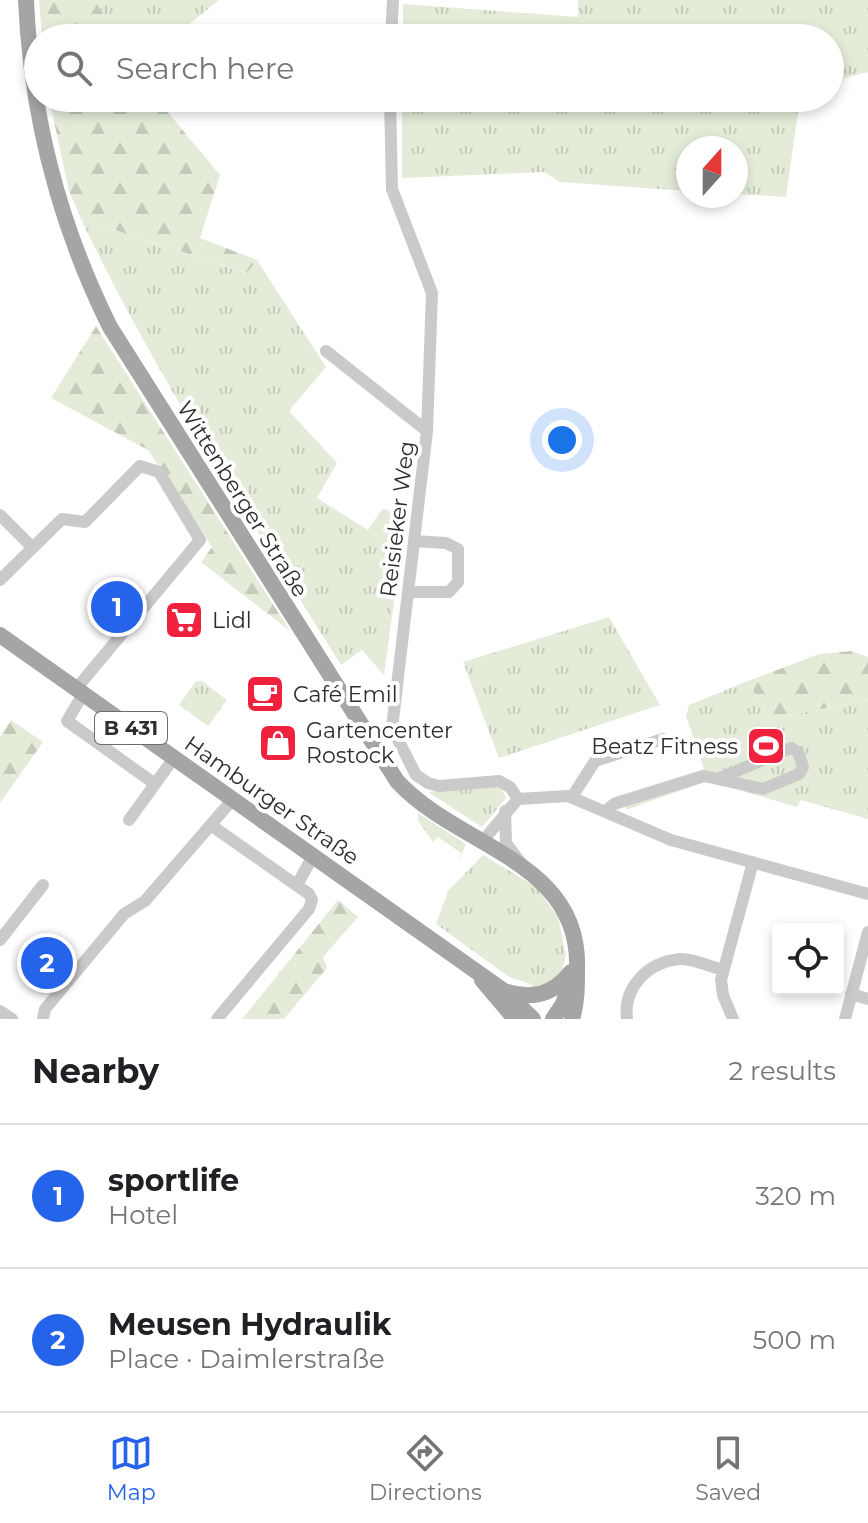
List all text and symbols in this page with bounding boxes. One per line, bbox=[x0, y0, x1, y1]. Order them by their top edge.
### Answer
search box bbox=[24, 24, 844, 112]
icon: search bbox=[52, 46, 96, 90]
text: Search here bbox=[116, 50, 294, 87]
north arrow bbox=[676, 136, 748, 208]
street label: Wittenberger Straße bbox=[171, 396, 314, 602]
your location bbox=[542, 420, 582, 460]
street label: Reisieker Weg bbox=[375, 439, 420, 599]
pin: 1 bbox=[91, 577, 143, 637]
supermarket icon: Lidl bbox=[163, 599, 205, 641]
place label: Lidl bbox=[212, 607, 252, 634]
cafe icon: Café Emil bbox=[244, 673, 286, 715]
place label: Café Emil bbox=[293, 681, 398, 708]
road number: B 431 bbox=[95, 712, 167, 744]
place label: Gartencenter Rostock bbox=[306, 717, 453, 769]
shop icon: Gartencenter Rostock bbox=[257, 722, 299, 764]
sports icon: Beatz Fitness bbox=[745, 725, 787, 767]
street label: Hamburger Straße bbox=[179, 730, 364, 871]
place label: Beatz Fitness bbox=[591, 733, 738, 760]
map controls bbox=[772, 923, 844, 995]
button: locate bbox=[772, 923, 844, 995]
pin: 2 bbox=[21, 933, 73, 993]
text: Nearby bbox=[32, 1050, 159, 1092]
text: 2 results bbox=[728, 1055, 836, 1087]
text: sportlife bbox=[108, 1162, 239, 1199]
text: 1 bbox=[53, 1180, 63, 1212]
text: 320 m bbox=[755, 1180, 836, 1212]
text: Hotel bbox=[108, 1199, 178, 1231]
text: Meusen Hydraulik bbox=[108, 1306, 391, 1343]
text: 2 bbox=[50, 1324, 66, 1356]
text: 500 m bbox=[752, 1324, 836, 1356]
text: Place · Daimlerstraße bbox=[108, 1343, 385, 1375]
tab: Map bbox=[107, 1431, 156, 1506]
tab: Directions bbox=[369, 1431, 482, 1506]
tab: Saved bbox=[695, 1431, 761, 1506]

